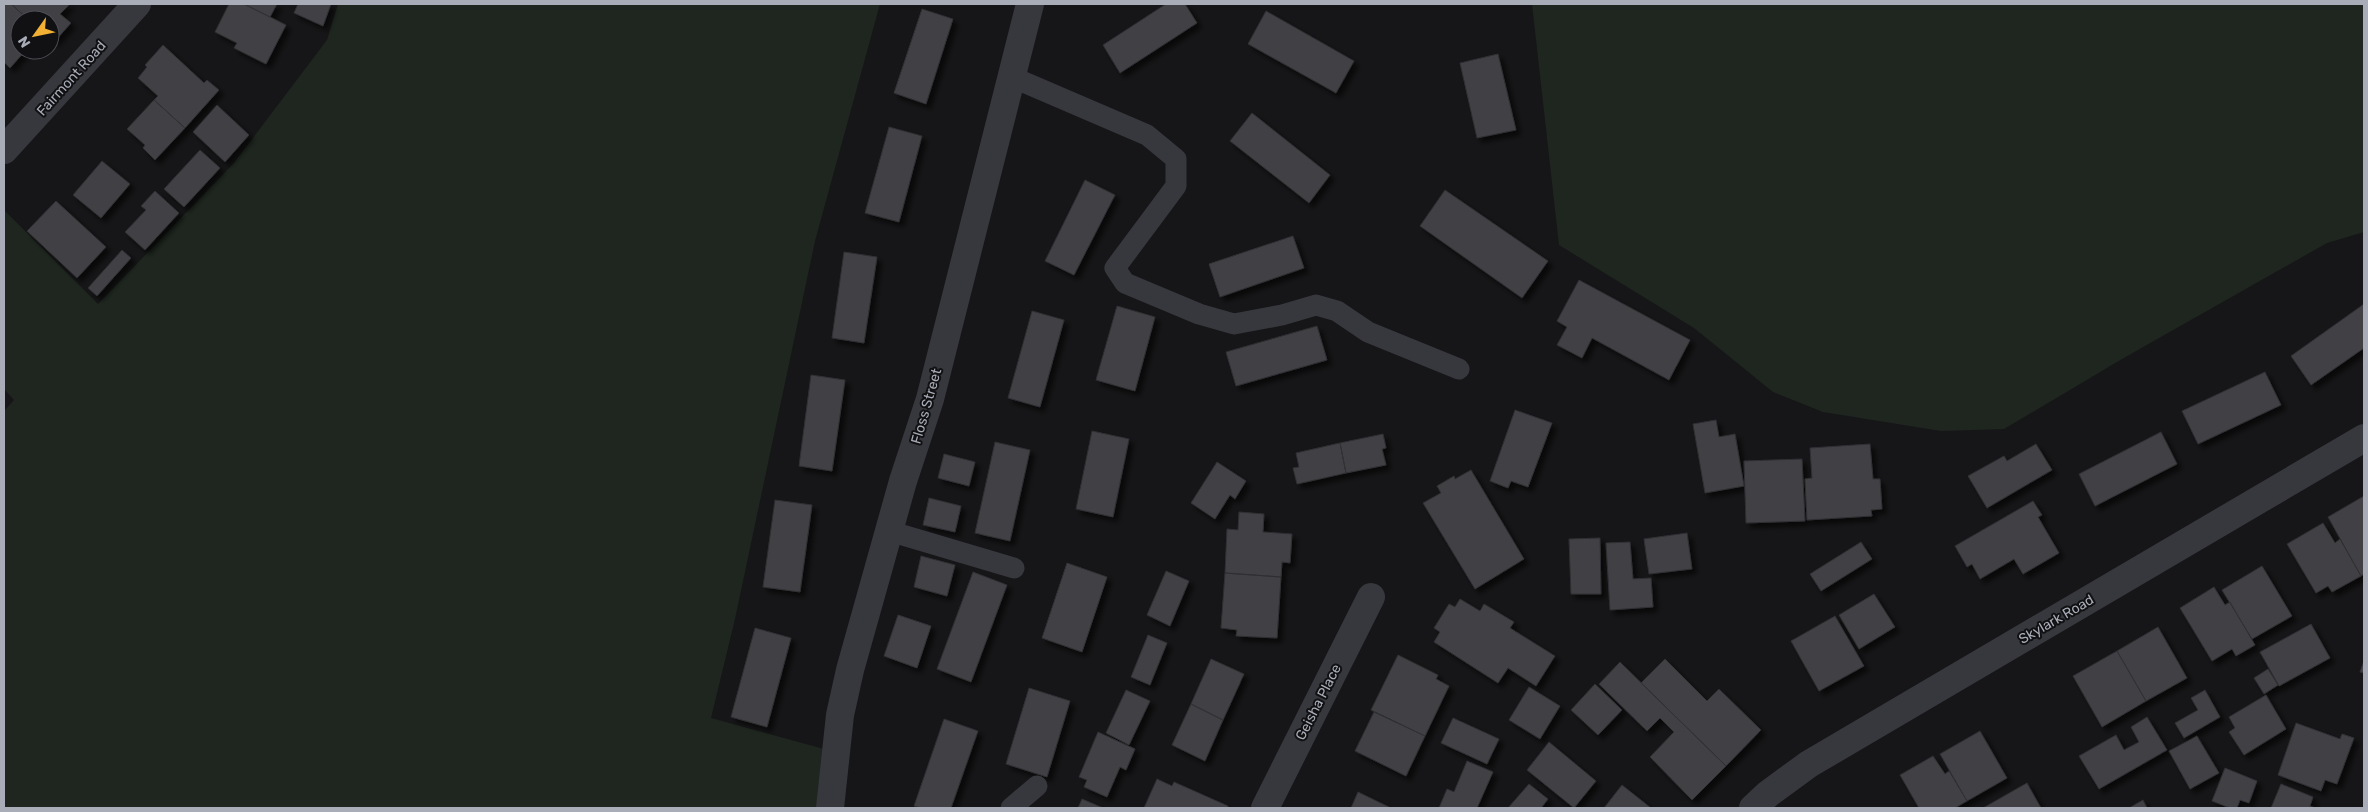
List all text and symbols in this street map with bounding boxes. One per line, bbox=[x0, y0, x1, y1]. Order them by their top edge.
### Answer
north arrow bbox=[10, 10, 60, 60]
text: N bbox=[15, 33, 34, 51]
street label: Fairmont Road bbox=[33, 37, 110, 119]
street label: Floss Street bbox=[908, 366, 946, 446]
street label: Skylark Road bbox=[2016, 591, 2097, 648]
street label: Geisha Place bbox=[1292, 661, 1345, 743]

